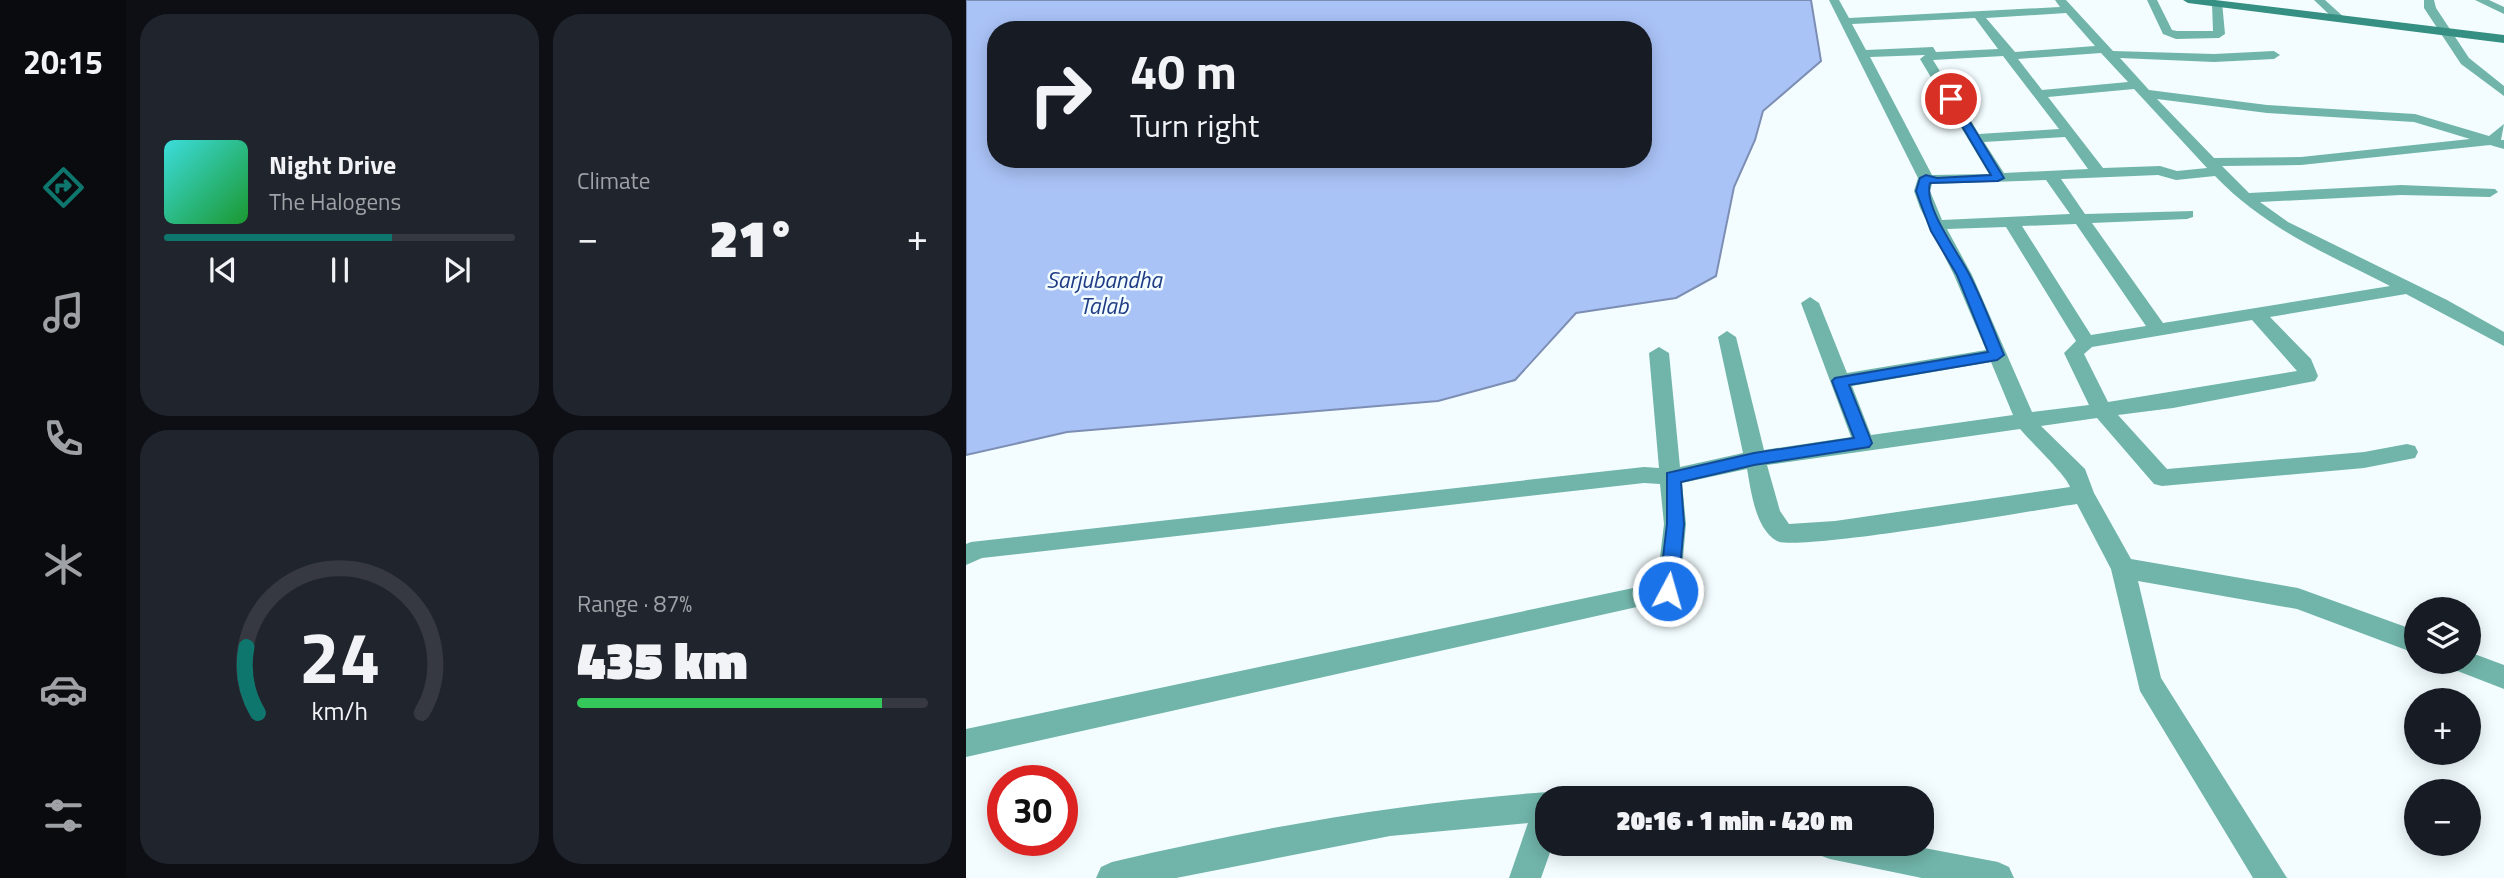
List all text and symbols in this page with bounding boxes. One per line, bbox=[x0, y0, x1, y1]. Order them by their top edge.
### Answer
text: 40 m bbox=[1130, 33, 1237, 108]
text: 20:15 bbox=[23, 38, 103, 86]
icon: right bbox=[1015, 49, 1106, 140]
pin bbox=[1921, 69, 1981, 129]
icon: arrive bbox=[1932, 80, 1970, 118]
text: Turn right bbox=[1130, 101, 1259, 149]
text: Night Drive bbox=[269, 145, 396, 184]
icon: directions bbox=[39, 163, 88, 212]
text: Climate bbox=[577, 163, 650, 198]
text: The Halogens bbox=[269, 184, 401, 219]
text: 21° bbox=[710, 198, 795, 277]
text: − bbox=[577, 208, 598, 266]
text: + bbox=[907, 208, 928, 266]
icon: previous bbox=[204, 251, 242, 289]
icon: pause bbox=[321, 251, 359, 289]
icon: next bbox=[438, 251, 476, 289]
water label: Sarjubandha Talab bbox=[1046, 262, 1163, 323]
icon: music bbox=[39, 288, 88, 337]
icon: phone bbox=[39, 414, 88, 463]
icon: climate bbox=[39, 540, 88, 589]
position arrow bbox=[1631, 554, 1705, 628]
text: Range · 87% bbox=[577, 586, 692, 621]
map controls bbox=[2404, 597, 2481, 856]
button: layers bbox=[2404, 597, 2481, 674]
text: 24 bbox=[299, 601, 380, 711]
text: 435 km bbox=[577, 620, 748, 699]
icon: car bbox=[39, 665, 88, 714]
button: + bbox=[2404, 688, 2481, 765]
text: km/h bbox=[311, 692, 368, 730]
speed limit sign: 30 bbox=[987, 765, 1078, 856]
button: − bbox=[2404, 779, 2481, 856]
icon: filters bbox=[39, 791, 88, 840]
text: 20:16 · 1 min · 420 m bbox=[1616, 801, 1853, 840]

